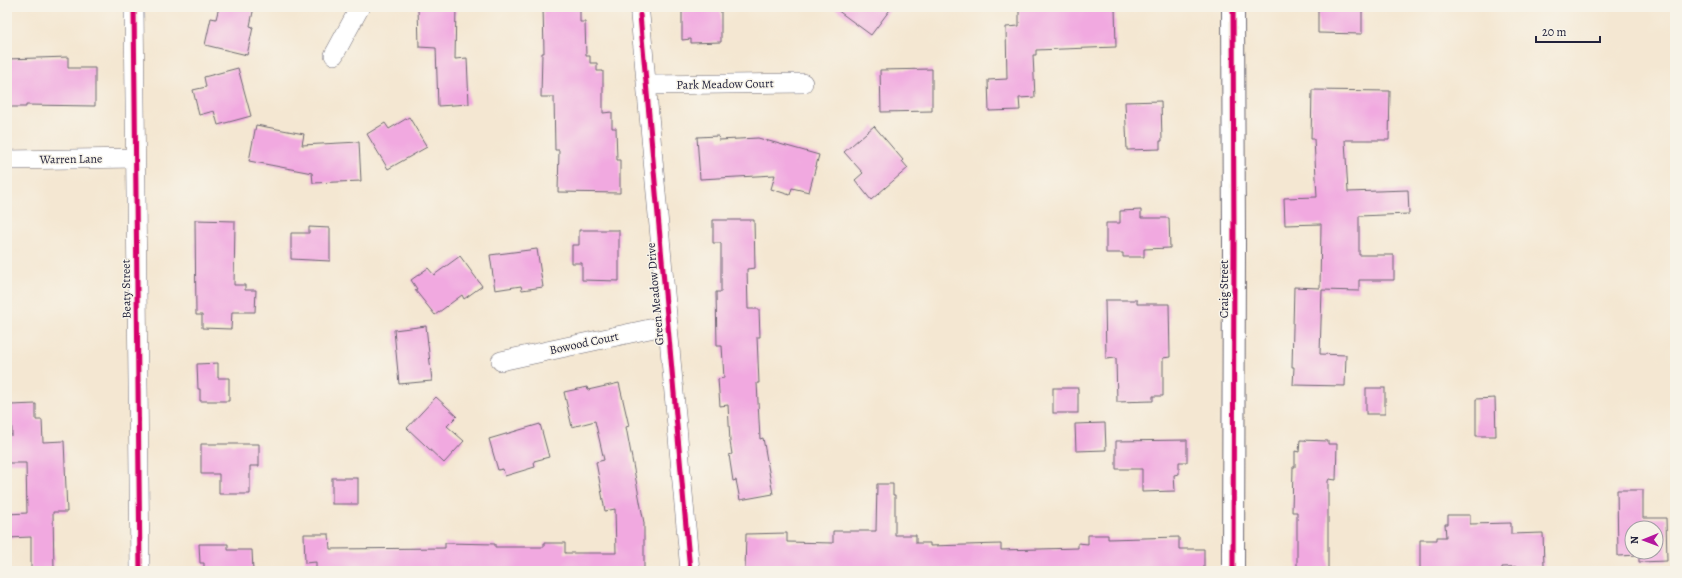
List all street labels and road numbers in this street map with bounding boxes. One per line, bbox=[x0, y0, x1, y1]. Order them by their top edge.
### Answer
street label: Park Meadow Court bbox=[676, 75, 774, 93]
street label: Warren Lane bbox=[38, 150, 103, 168]
street label: Green Meadow Drive bbox=[643, 242, 667, 346]
street label: Beaty Street bbox=[117, 259, 135, 319]
street label: Craig Street bbox=[1216, 260, 1232, 318]
street label: Bowood Court bbox=[548, 328, 620, 358]

